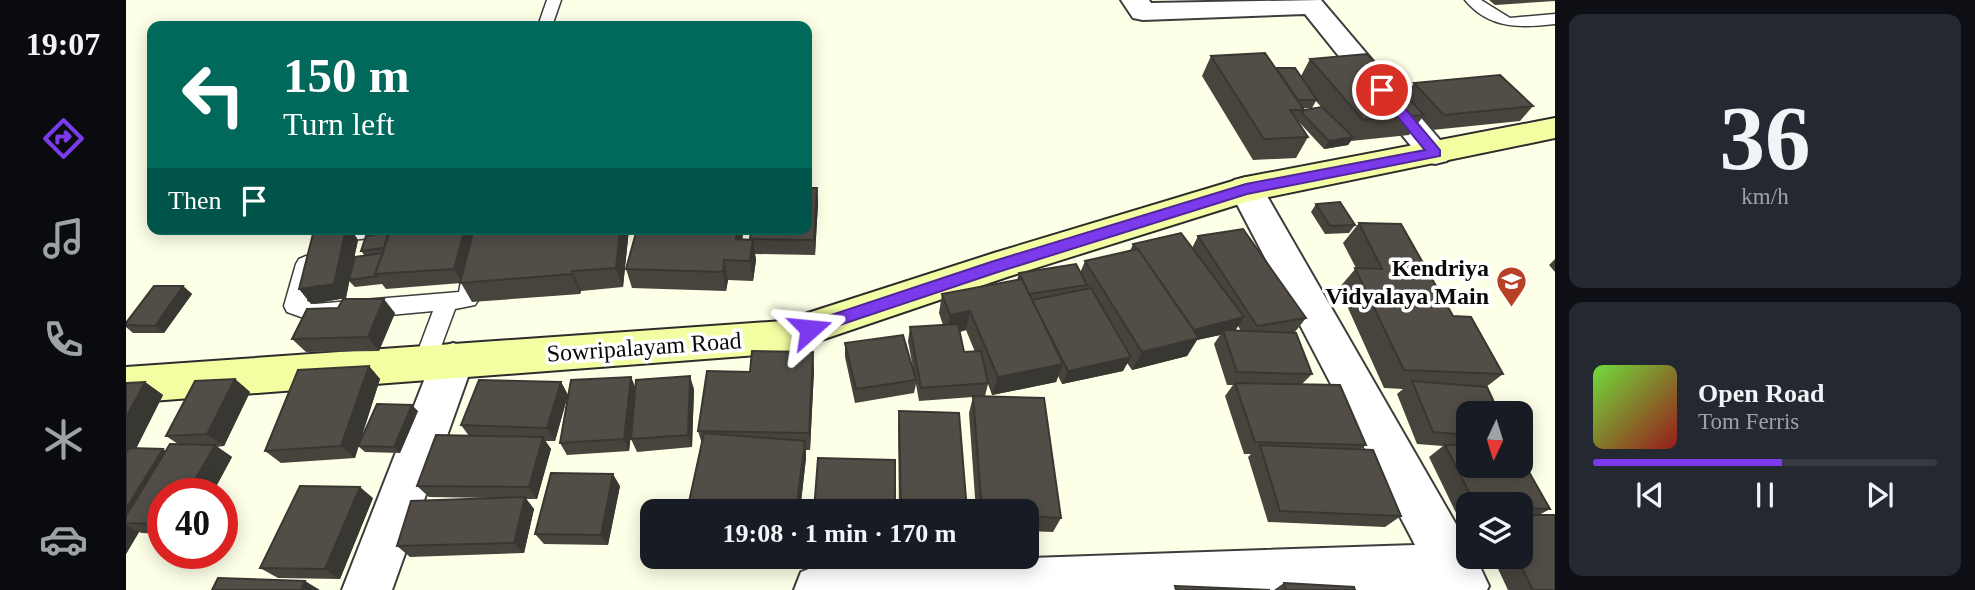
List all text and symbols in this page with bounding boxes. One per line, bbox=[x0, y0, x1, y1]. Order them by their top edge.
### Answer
text: 19:07 bbox=[26, 26, 100, 62]
text: 150 m bbox=[283, 48, 410, 103]
icon: left bbox=[168, 49, 259, 140]
pin bbox=[1352, 60, 1412, 120]
icon: arrive bbox=[1363, 71, 1401, 109]
text: 36 bbox=[1720, 88, 1811, 189]
text: Turn left bbox=[283, 106, 395, 142]
icon: directions bbox=[39, 114, 88, 163]
icon: arrive bbox=[235, 182, 273, 220]
text: km/h bbox=[1741, 184, 1789, 209]
text: Then bbox=[168, 186, 221, 215]
icon: music bbox=[39, 214, 88, 263]
place label: Kendriya Vidyalaya Main bbox=[1325, 255, 1489, 309]
school or university icon: Kendriya Vidyalaya Main bbox=[1495, 265, 1529, 309]
position arrow bbox=[773, 292, 847, 366]
icon: phone bbox=[39, 315, 88, 364]
street label: Sowripalayam Road bbox=[546, 327, 742, 367]
text: Open Road bbox=[1698, 379, 1824, 408]
north arrow bbox=[1456, 401, 1533, 478]
map controls bbox=[1456, 401, 1533, 569]
text: Tom Ferris bbox=[1698, 409, 1799, 434]
icon: climate bbox=[39, 415, 88, 464]
icon: previous bbox=[1631, 476, 1669, 514]
icon: pause bbox=[1746, 476, 1784, 514]
icon: next bbox=[1861, 476, 1899, 514]
speed limit sign: 40 bbox=[147, 478, 238, 569]
button: layers bbox=[1456, 492, 1533, 569]
icon: car bbox=[39, 515, 88, 564]
text: 19:08 · 1 min · 170 m bbox=[723, 519, 957, 548]

